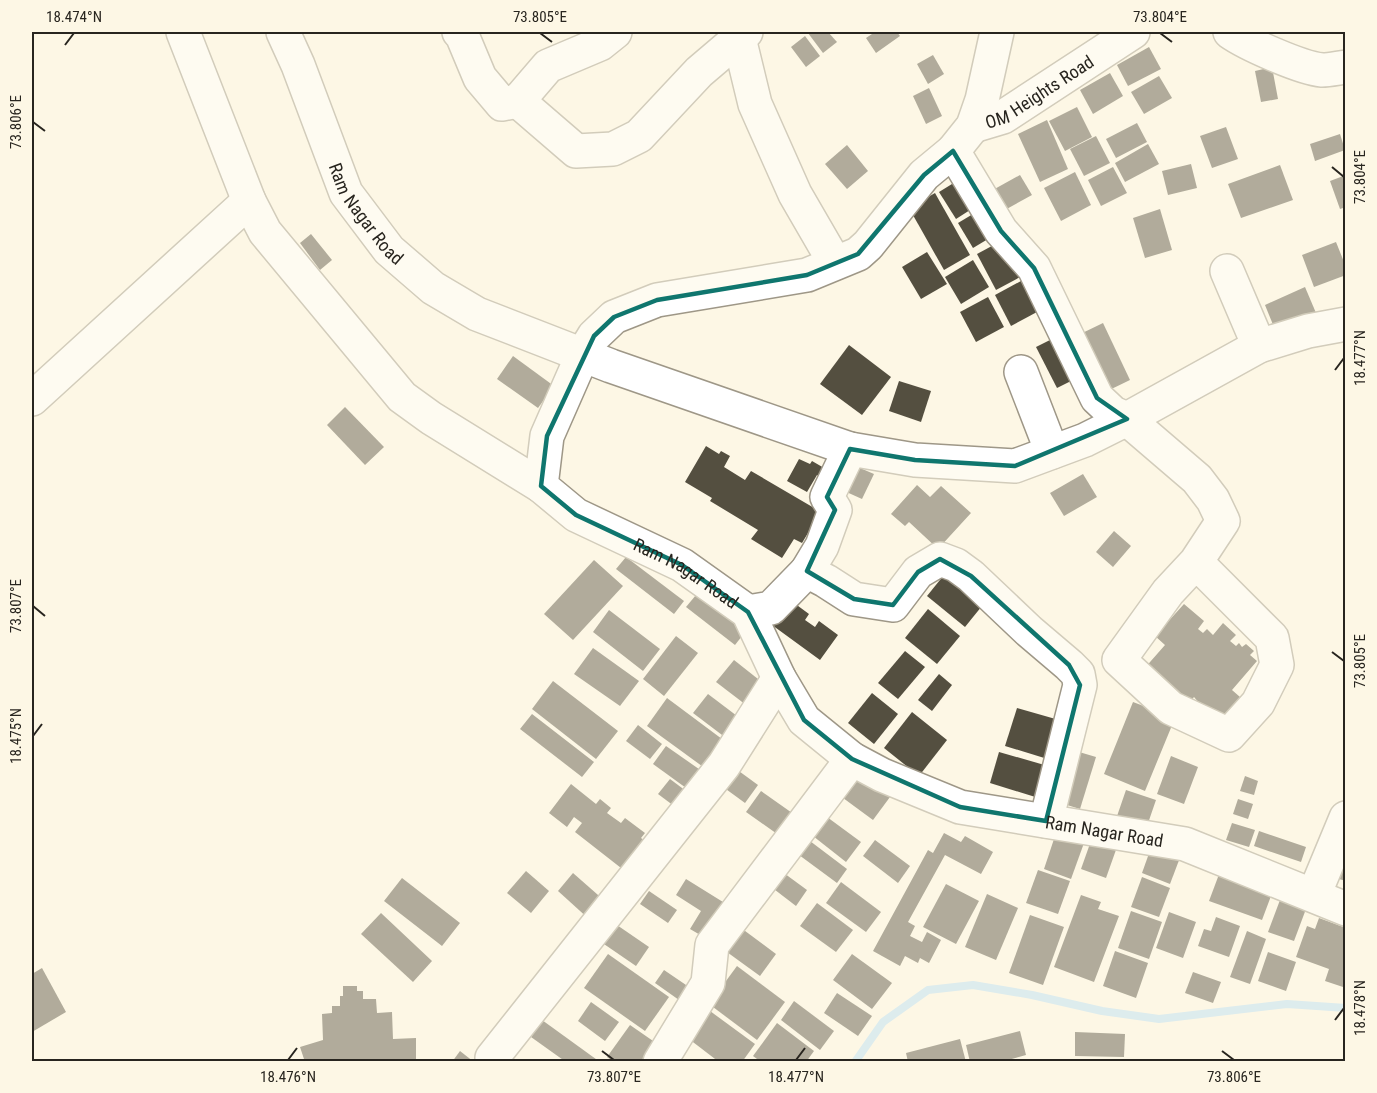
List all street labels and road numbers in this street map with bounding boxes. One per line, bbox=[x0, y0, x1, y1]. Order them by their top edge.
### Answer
street label: OM Heights Road bbox=[983, 50, 1097, 132]
street label: Ram Nagar Road bbox=[325, 160, 408, 268]
street label: Ram Nagar Road bbox=[630, 533, 743, 612]
street label: Ram Nagar Road bbox=[1044, 811, 1165, 851]

